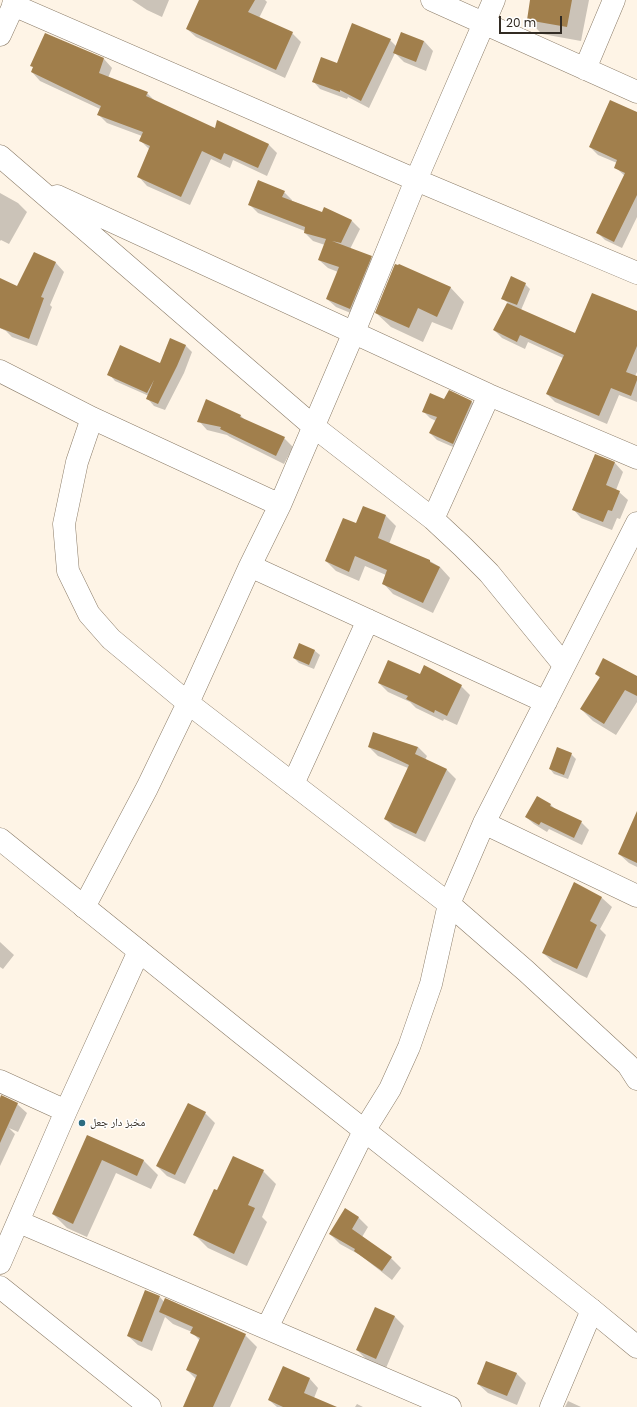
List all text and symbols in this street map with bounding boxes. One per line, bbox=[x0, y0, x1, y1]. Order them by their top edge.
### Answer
scale bar bbox=[501, 8, 564, 34]
text: 20 m bbox=[506, 14, 536, 31]
place label: مخبز دار جعل bbox=[90, 1116, 145, 1130]
marker: مخبز دار جعل bbox=[77, 1118, 87, 1128]

